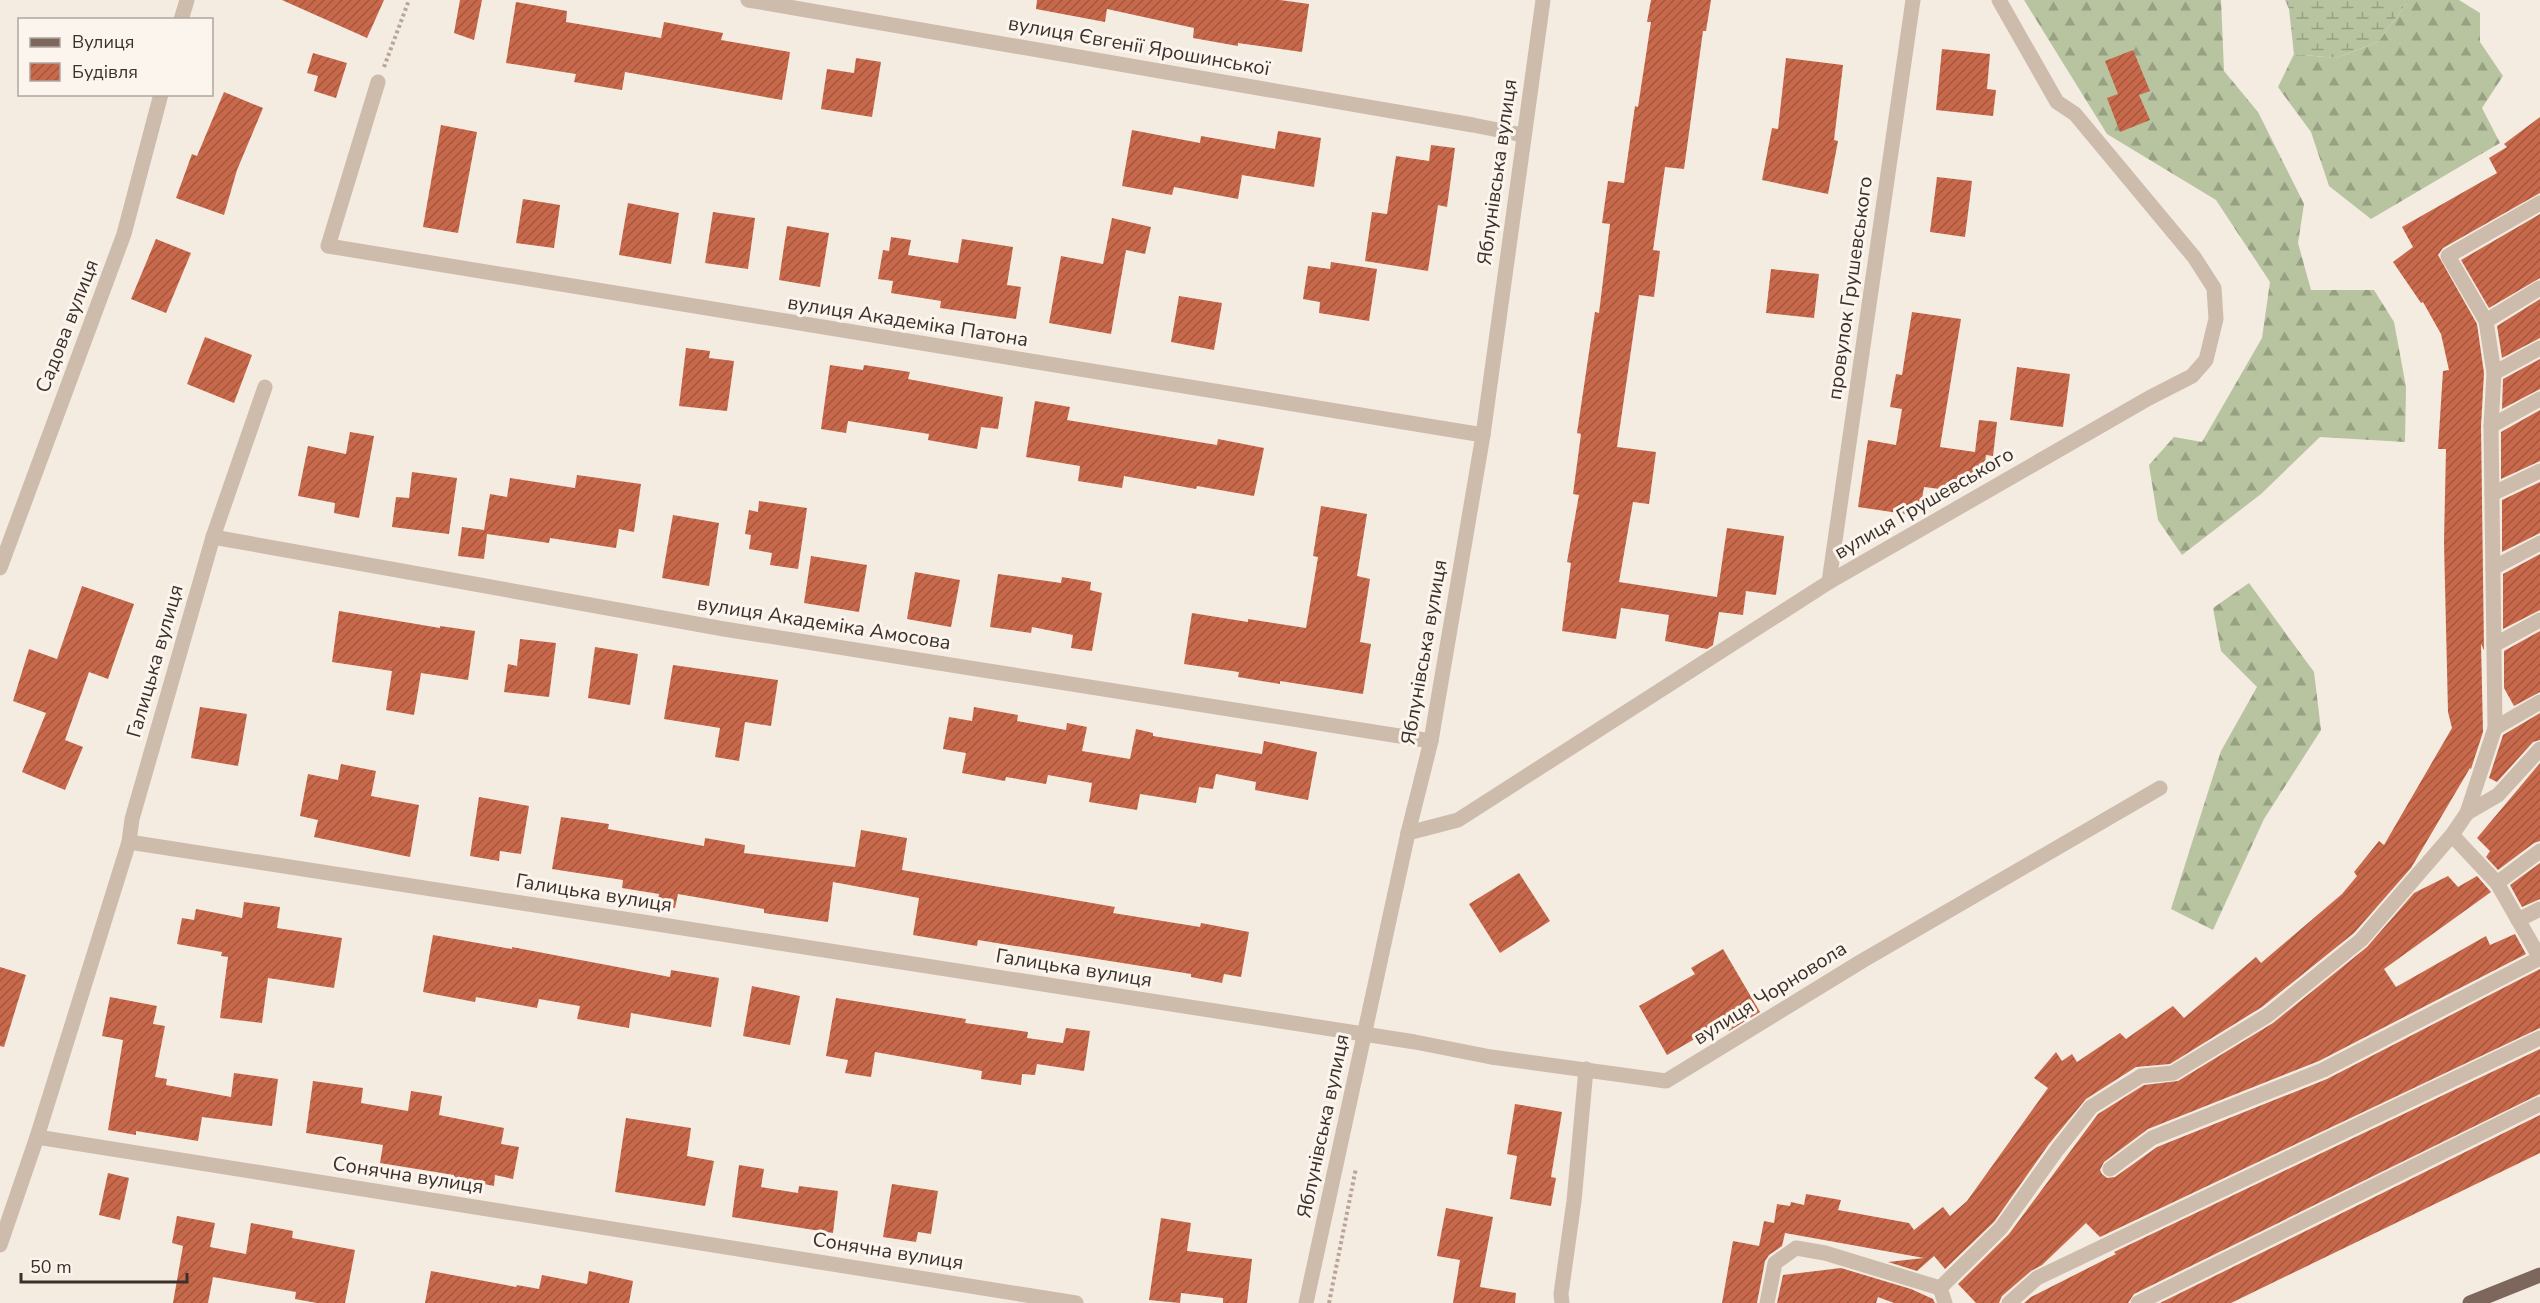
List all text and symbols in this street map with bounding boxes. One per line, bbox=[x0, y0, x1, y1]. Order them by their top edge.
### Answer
street label: вулиця Євгенії Ярошинської bbox=[1006, 10, 1273, 83]
legend bbox=[18, 18, 213, 96]
text: Вулиця bbox=[72, 30, 134, 54]
text: Будівля bbox=[72, 60, 138, 84]
street label: Яблунівська вулиця bbox=[1471, 77, 1523, 267]
street label: провулок Грушевського bbox=[1821, 175, 1879, 401]
street label: Садова вулиця bbox=[29, 255, 105, 397]
street label: вулиця Академіка Патона bbox=[786, 289, 1030, 353]
street label: вулиця Грушевського bbox=[1829, 441, 2019, 565]
street label: Яблунівська вулиця bbox=[1394, 557, 1454, 747]
street label: Галицька вулиця bbox=[120, 581, 190, 741]
street label: вулиця Академіка Амосова bbox=[695, 590, 953, 656]
street label: Галицька вулиця bbox=[514, 867, 674, 919]
street label: вулиця Чорновола bbox=[1688, 935, 1852, 1051]
street label: Галицька вулиця bbox=[994, 942, 1154, 994]
street label: Яблунівська вулиця bbox=[1290, 1032, 1356, 1220]
street label: Сонячна вулиця bbox=[331, 1150, 485, 1200]
street label: Сонячна вулиця bbox=[811, 1226, 965, 1276]
scale bar bbox=[21, 1246, 188, 1284]
text: 50 m bbox=[30, 1255, 72, 1279]

